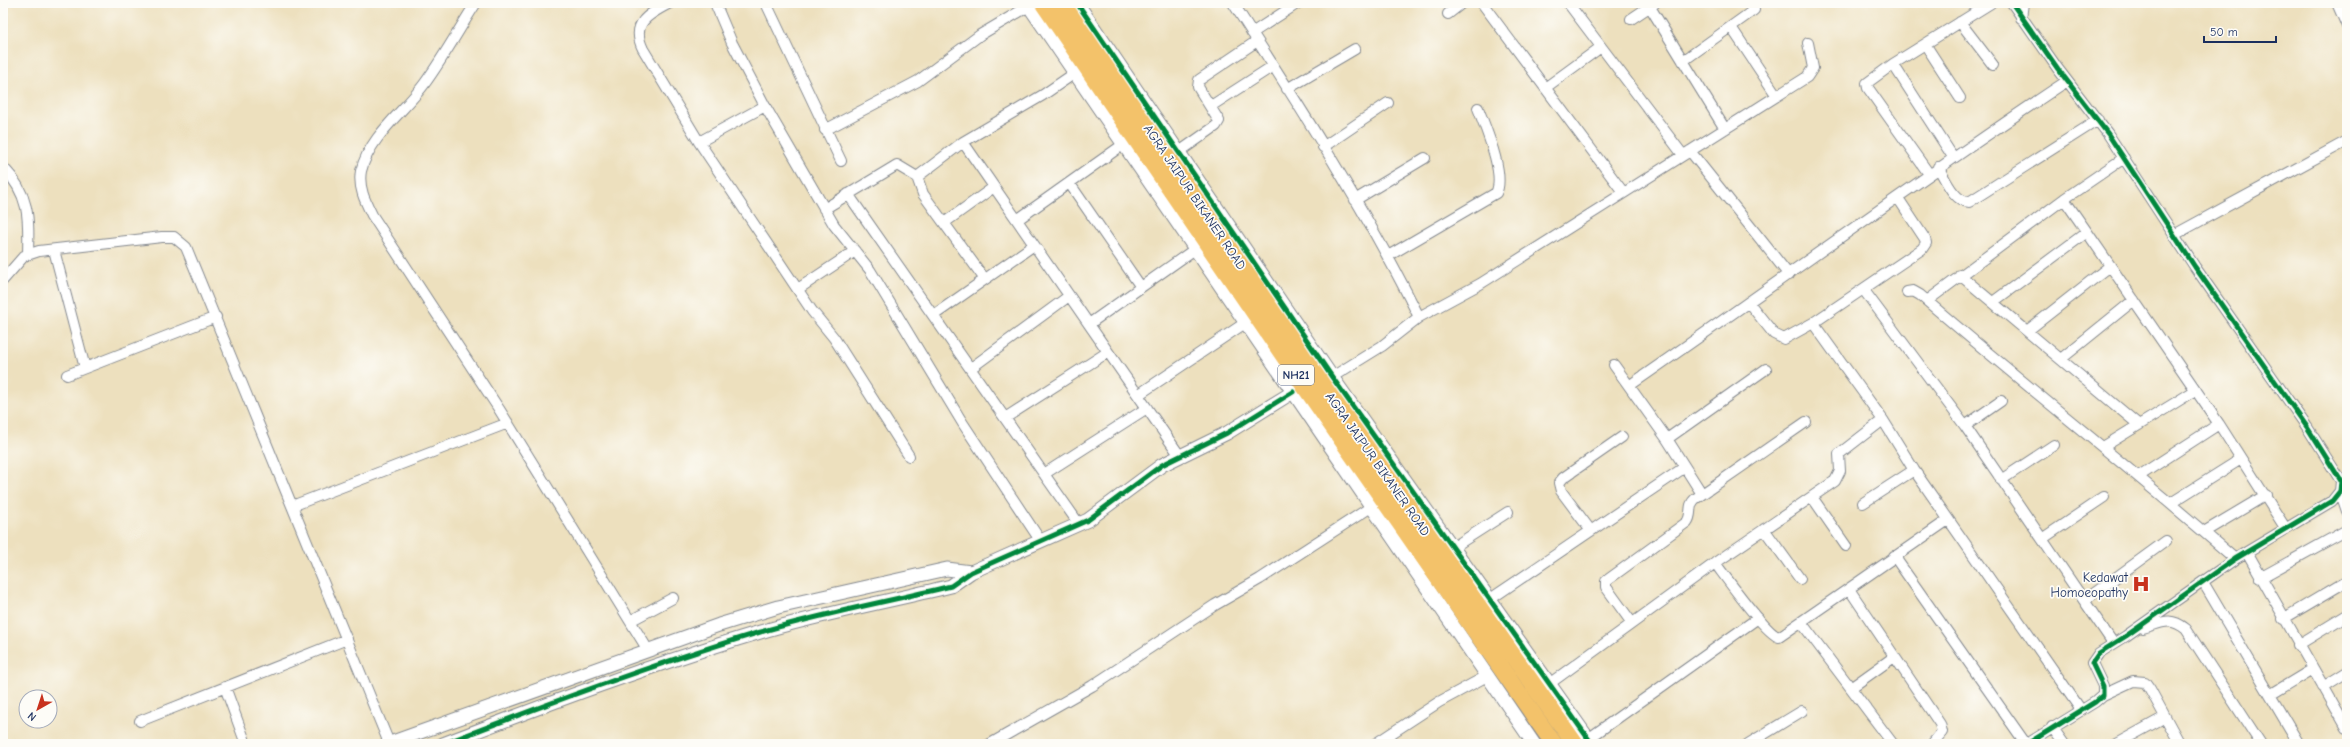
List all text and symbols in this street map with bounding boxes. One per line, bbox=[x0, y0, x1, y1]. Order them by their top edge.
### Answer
scale bar bbox=[2204, 18, 2276, 44]
text: 50 m bbox=[2210, 25, 2238, 39]
street label: AGRA JAIPUR BIKANER ROAD bbox=[1141, 122, 1249, 272]
road number: NH21 bbox=[1278, 365, 1314, 385]
street label: AGRA JAIPUR BIKANER ROAD bbox=[1323, 389, 1433, 539]
place label: Kedawat Homoeopathy bbox=[2051, 570, 2129, 600]
hospital icon: Kedawat Homoeopathy bbox=[2131, 574, 2151, 594]
north arrow bbox=[18, 689, 58, 729]
text: N bbox=[25, 709, 39, 724]

